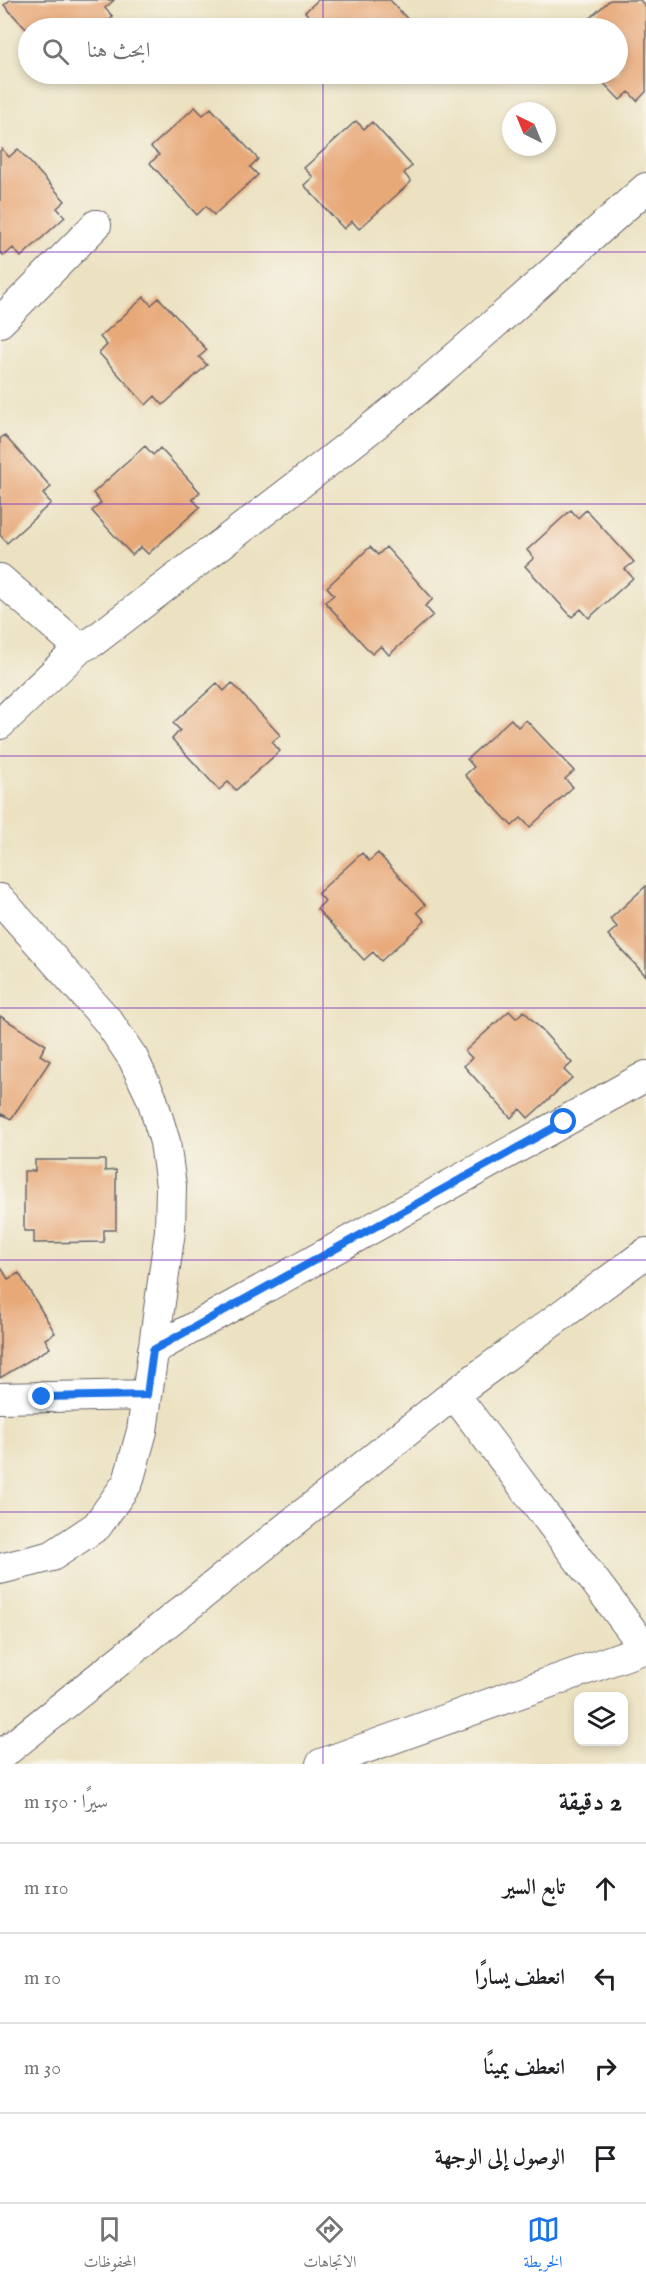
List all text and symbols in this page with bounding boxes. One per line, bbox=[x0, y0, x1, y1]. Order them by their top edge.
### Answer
search box bbox=[18, 18, 628, 84]
icon: search bbox=[39, 35, 72, 68]
text: ابحث هنا bbox=[87, 37, 150, 65]
north arrow bbox=[502, 102, 556, 156]
route start bbox=[550, 1108, 576, 1134]
route end bbox=[28, 1383, 54, 1409]
map controls bbox=[574, 1692, 628, 1746]
button: layers bbox=[574, 1692, 628, 1746]
text: 2 دقيقة bbox=[559, 1786, 622, 1819]
text: سيرًا · 150 m bbox=[24, 1790, 108, 1815]
icon: ahead bbox=[589, 1872, 622, 1905]
text: تابع السير bbox=[503, 1874, 565, 1902]
text: 110 m bbox=[24, 1876, 68, 1901]
icon: left bbox=[589, 1962, 622, 1995]
text: انعطف يسارًا bbox=[475, 1964, 565, 1992]
text: 10 m bbox=[24, 1966, 61, 1991]
icon: right bbox=[589, 2052, 622, 2085]
text: انعطف يمينًا bbox=[484, 2054, 565, 2082]
text: 30 m bbox=[24, 2056, 61, 2081]
icon: arrive bbox=[589, 2142, 622, 2175]
text: الوصول إلى الوجهة bbox=[435, 2144, 565, 2172]
tab: المحفوظات bbox=[84, 2213, 136, 2277]
tab: الاتجاهات bbox=[303, 2213, 357, 2277]
tab: الخريطة bbox=[524, 2213, 563, 2277]

